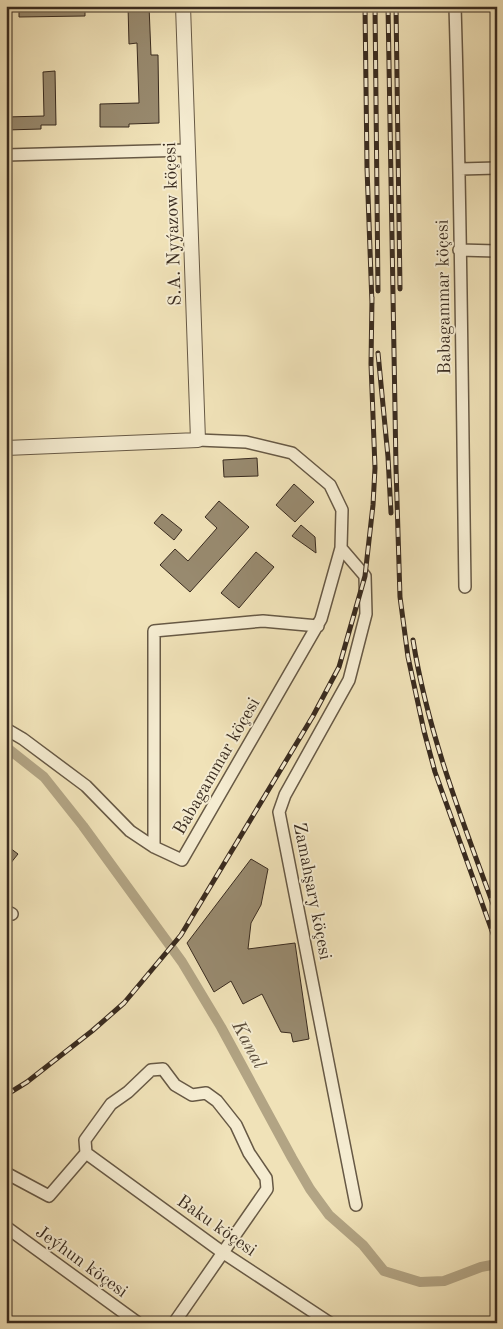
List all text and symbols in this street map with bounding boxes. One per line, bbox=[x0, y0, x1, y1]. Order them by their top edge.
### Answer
street label: S.A. Nyýazow köçesi bbox=[161, 142, 185, 306]
street label: Babagammar köçesi bbox=[434, 219, 454, 375]
street label: Babagammar köçesi bbox=[170, 695, 263, 838]
street label: Zamahşary köçesi bbox=[290, 821, 334, 961]
water label: Kanal bbox=[227, 1017, 268, 1073]
street label: Baku köçesi bbox=[173, 1192, 260, 1260]
street label: Jeýhun köçesi bbox=[32, 1223, 131, 1301]

